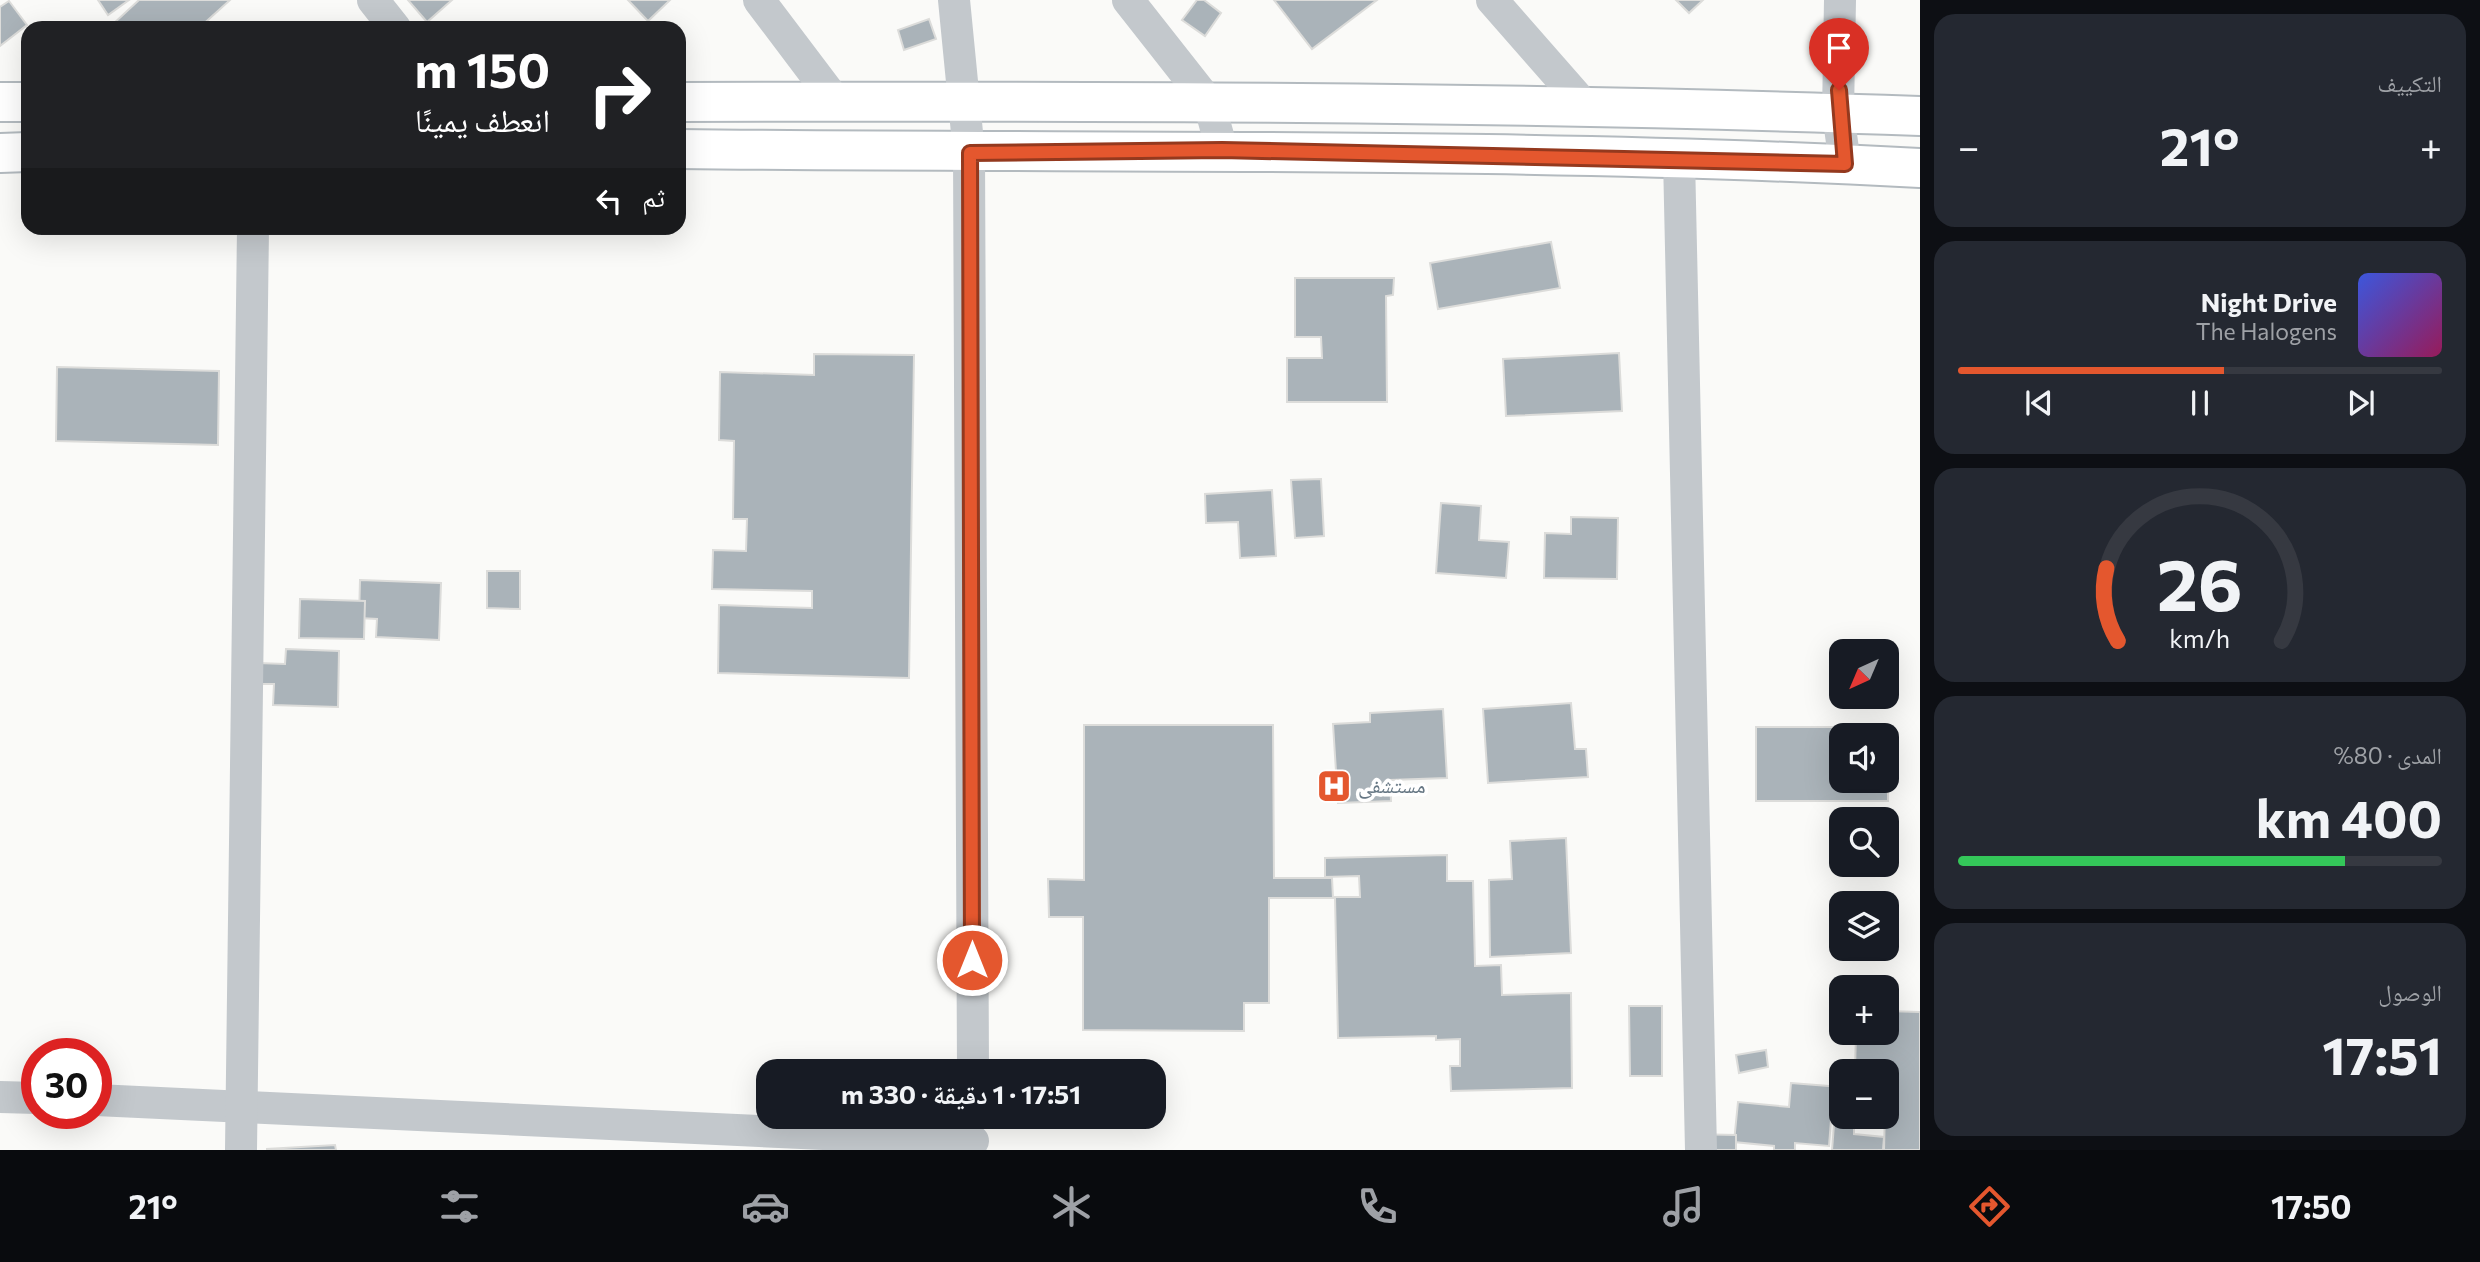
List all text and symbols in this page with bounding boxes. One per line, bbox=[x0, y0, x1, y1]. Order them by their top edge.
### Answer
pin bbox=[1809, 18, 1869, 90]
icon: arrive bbox=[1820, 29, 1858, 67]
text: 150 m bbox=[415, 38, 550, 98]
icon: right bbox=[574, 49, 665, 140]
text: التكييف bbox=[2377, 69, 2442, 97]
text: انعطف يمينًا bbox=[415, 99, 550, 139]
text: 21° bbox=[2160, 113, 2239, 177]
text: − bbox=[1958, 122, 1980, 169]
text: + bbox=[2420, 122, 2442, 169]
text: ثم bbox=[642, 181, 665, 212]
icon: left bbox=[590, 182, 628, 220]
text: Night Drive bbox=[2201, 286, 2337, 317]
text: The Halogens bbox=[2196, 317, 2337, 345]
icon: previous bbox=[2020, 384, 2058, 422]
icon: pause bbox=[2181, 384, 2219, 422]
icon: next bbox=[2342, 384, 2380, 422]
text: 26 bbox=[2157, 537, 2243, 626]
text: km/h bbox=[2170, 623, 2230, 653]
north arrow bbox=[1829, 639, 1899, 709]
map controls bbox=[1829, 639, 1899, 1129]
button: sound bbox=[1829, 723, 1899, 793]
text: المدى · 80% bbox=[2334, 741, 2442, 769]
hospital icon: مستشفى bbox=[1315, 767, 1353, 805]
place label: مستشفى bbox=[1358, 772, 1426, 799]
text: 400 km bbox=[2256, 785, 2442, 849]
button: search bbox=[1829, 807, 1899, 877]
button: layers bbox=[1829, 891, 1899, 961]
position arrow bbox=[935, 923, 1009, 997]
button: + bbox=[1829, 975, 1899, 1045]
text: الوصول bbox=[2378, 978, 2442, 1006]
text: 17:51 bbox=[2322, 1022, 2442, 1086]
speed limit sign: 30 bbox=[21, 1038, 112, 1129]
button: − bbox=[1829, 1059, 1899, 1129]
text: 17:51 · 1 دقيقة · 330 m bbox=[841, 1078, 1081, 1109]
icon: filters bbox=[435, 1182, 484, 1231]
icon: car bbox=[741, 1182, 790, 1231]
icon: climate bbox=[1047, 1182, 1096, 1231]
icon: phone bbox=[1353, 1182, 1402, 1231]
icon: music bbox=[1659, 1182, 1708, 1231]
icon: directions bbox=[1965, 1182, 2014, 1231]
text: 21° bbox=[129, 1186, 178, 1226]
text: 17:50 bbox=[2271, 1186, 2351, 1226]

